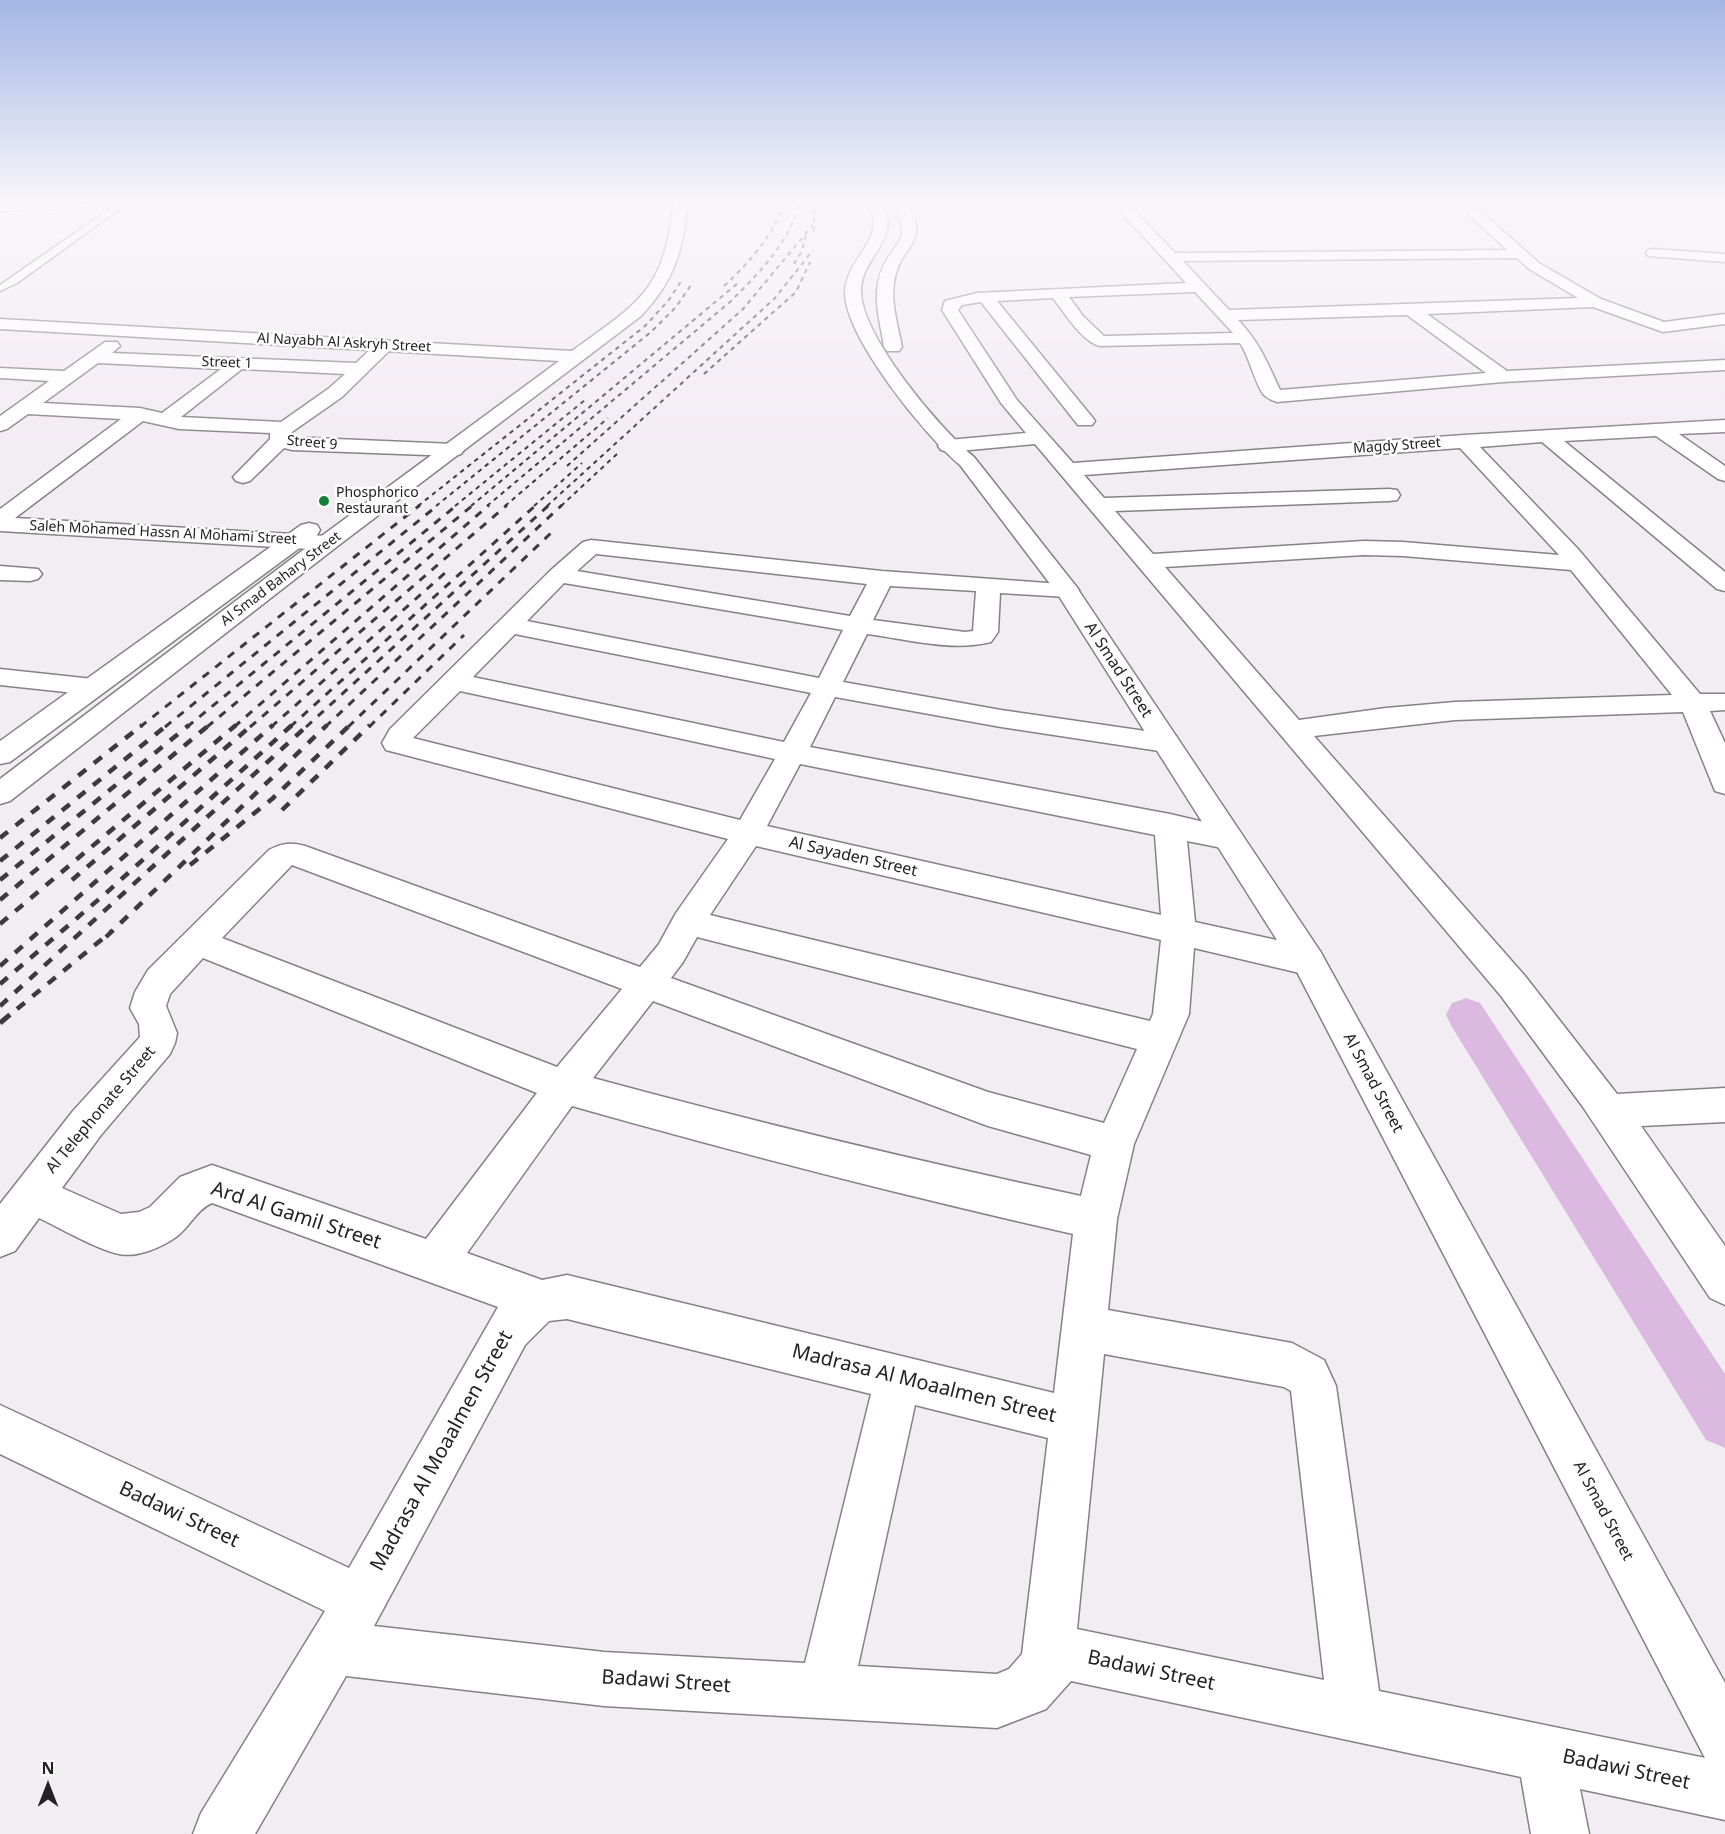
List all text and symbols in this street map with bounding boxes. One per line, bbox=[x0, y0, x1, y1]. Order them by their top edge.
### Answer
street label: Al Nayabh Al Askryh Street bbox=[257, 330, 431, 356]
street label: Street 1 bbox=[201, 354, 253, 372]
street label: Street 9 bbox=[286, 432, 338, 454]
street label: Magdy Street bbox=[1353, 435, 1441, 457]
place label: Phosphorico Restaurant bbox=[336, 485, 419, 518]
marker: Phosphorico Restaurant bbox=[317, 494, 331, 508]
street label: Saleh Mohamed Hassn Al Mohami Street bbox=[29, 518, 297, 548]
street label: Al Smad Bahary Street bbox=[218, 528, 344, 630]
street label: Al Smad Street bbox=[1080, 619, 1156, 721]
street label: Al Sayaden Street bbox=[787, 833, 919, 881]
street label: Al Smad Street bbox=[1339, 1030, 1407, 1136]
street label: Al Telephonate Street bbox=[42, 1042, 160, 1178]
street label: Ard Al Gamil Street bbox=[208, 1177, 384, 1255]
street label: Madrasa Al Moaalmen Street bbox=[366, 1327, 518, 1575]
street label: Madrasa Al Moaalmen Street bbox=[790, 1340, 1058, 1428]
street label: Al Smad Street bbox=[1569, 1458, 1637, 1564]
street label: Badawi Street bbox=[115, 1477, 243, 1553]
street label: Badawi Street bbox=[1085, 1646, 1217, 1696]
street label: Badawi Street bbox=[600, 1666, 732, 1698]
street label: Badawi Street bbox=[1560, 1745, 1692, 1795]
north arrow bbox=[18, 1756, 78, 1816]
text: N bbox=[41, 1757, 55, 1779]

